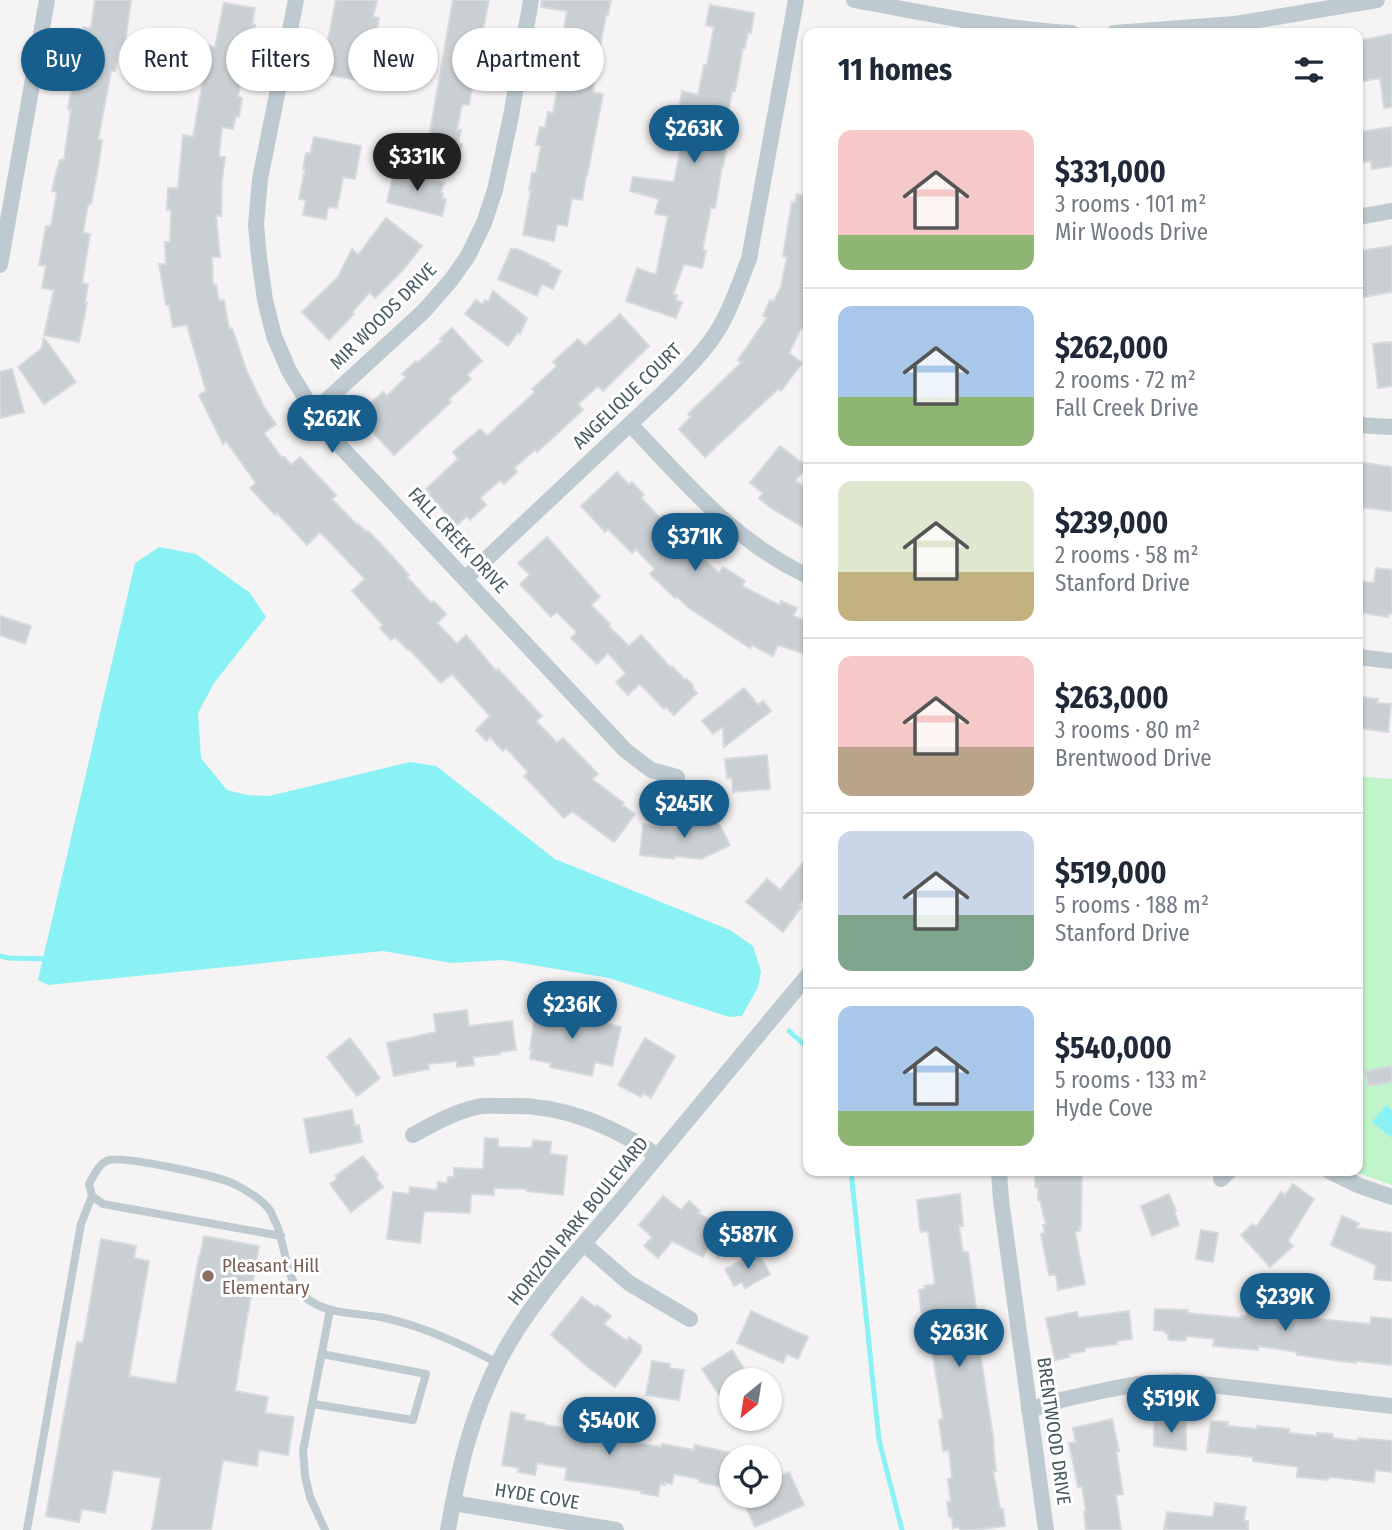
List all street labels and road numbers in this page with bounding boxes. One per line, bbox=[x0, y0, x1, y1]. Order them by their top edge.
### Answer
street label: MIR WOODS DRIVE bbox=[325, 258, 441, 374]
street label: ANGELIQUE COURT bbox=[568, 338, 686, 454]
street label: FALL CREEK DRIVE bbox=[403, 482, 513, 598]
street label: HORIZON PARK BOULEVARD bbox=[503, 1132, 653, 1310]
street label: BRENTWOOD DRIVE bbox=[1032, 1356, 1076, 1506]
street label: HYDE COVE bbox=[493, 1478, 581, 1514]

